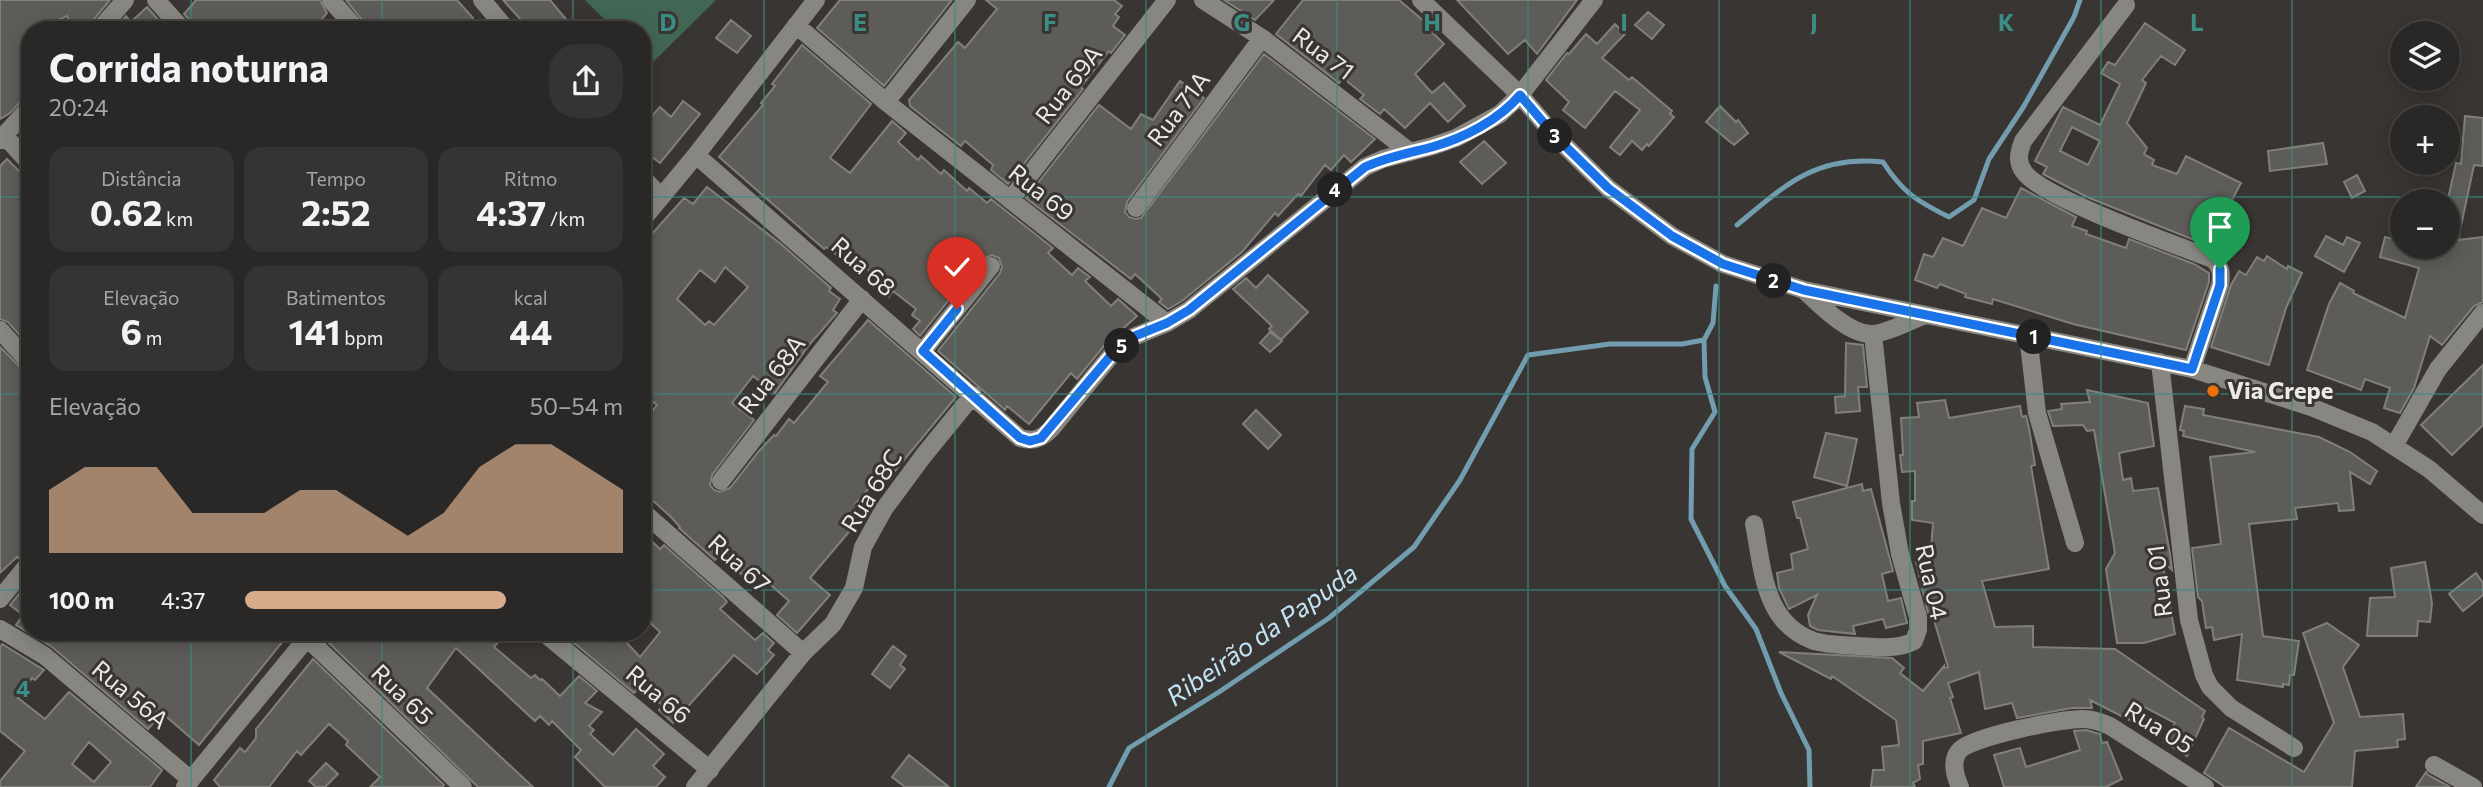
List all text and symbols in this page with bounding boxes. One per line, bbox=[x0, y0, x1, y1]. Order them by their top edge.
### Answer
text: D bbox=[660, 8, 677, 36]
text: E bbox=[853, 8, 867, 36]
text: F bbox=[1043, 8, 1057, 36]
text: G bbox=[1234, 8, 1250, 36]
text: H bbox=[1423, 8, 1441, 36]
text: I bbox=[1620, 8, 1628, 36]
text: J bbox=[1810, 8, 1818, 36]
text: K bbox=[1998, 8, 2014, 36]
text: L bbox=[2190, 8, 2204, 36]
street label: Rua 71 bbox=[1287, 20, 1360, 85]
map controls bbox=[2390, 21, 2460, 259]
button: layers bbox=[2390, 21, 2460, 91]
street label: Rua 69A bbox=[1028, 39, 1107, 129]
text: Corrida noturna bbox=[49, 43, 329, 90]
button: share bbox=[549, 44, 623, 118]
street label: Rua 71A bbox=[1140, 65, 1215, 151]
text: 20:24 bbox=[49, 93, 108, 121]
button: + bbox=[2390, 105, 2460, 175]
pin: 3 bbox=[1538, 118, 1572, 154]
text: 3 bbox=[1549, 124, 1560, 147]
street label: Rua 69 bbox=[1003, 157, 1081, 226]
text: Distância bbox=[101, 167, 181, 190]
text: Tempo bbox=[306, 167, 366, 190]
text: Ritmo bbox=[504, 167, 557, 190]
pin: 4 bbox=[1318, 172, 1352, 208]
text: 4 bbox=[1329, 178, 1340, 201]
button: − bbox=[2390, 189, 2460, 259]
text: 0.62 bbox=[90, 190, 162, 233]
text: 2:52 bbox=[301, 190, 371, 233]
text: 4:37 bbox=[476, 190, 546, 233]
pin bbox=[2190, 197, 2250, 269]
text: km bbox=[162, 207, 193, 230]
text: /km bbox=[546, 207, 585, 230]
icon: arrive bbox=[2201, 208, 2239, 246]
street label: Rua 68 bbox=[826, 230, 902, 302]
pin bbox=[927, 237, 987, 309]
icon: check bbox=[938, 248, 976, 286]
pin: 2 bbox=[1756, 264, 1792, 298]
text: 2 bbox=[1768, 269, 1779, 292]
text: Elevação bbox=[103, 286, 179, 309]
text: Batimentos bbox=[286, 286, 386, 309]
text: kcal bbox=[514, 286, 548, 309]
text: 6 bbox=[120, 309, 142, 352]
text: 141 bbox=[289, 309, 341, 352]
text: 44 bbox=[509, 309, 552, 352]
pin: 1 bbox=[2016, 320, 2052, 354]
text: 1 bbox=[2029, 325, 2038, 348]
text: m bbox=[142, 326, 162, 349]
text: bpm bbox=[341, 326, 383, 349]
pin: 5 bbox=[1104, 328, 1140, 364]
street label: Rua 68A bbox=[731, 329, 810, 419]
text: 5 bbox=[1116, 334, 1127, 357]
place label: Via Crepe bbox=[2227, 375, 2333, 404]
marker: Via Crepe bbox=[2205, 383, 2221, 399]
text: Elevação bbox=[49, 392, 141, 420]
text: 50–54 m bbox=[530, 392, 623, 420]
street label: Rua 68C bbox=[834, 443, 907, 537]
street label: Rua 67 bbox=[703, 527, 777, 598]
street label: Rua 04 bbox=[1910, 541, 1955, 622]
street label: Rua 01 bbox=[2140, 543, 2177, 619]
water label: Ribeirão da Papuda bbox=[1160, 556, 1363, 711]
text: 100 m bbox=[49, 586, 114, 614]
text: 4:37 bbox=[161, 586, 205, 614]
street label: Rua 56A bbox=[87, 654, 175, 734]
street label: Rua 65 bbox=[366, 657, 440, 730]
street label: Rua 66 bbox=[621, 658, 697, 729]
text: 4 bbox=[16, 674, 30, 702]
street label: Rua 05 bbox=[2120, 694, 2200, 759]

